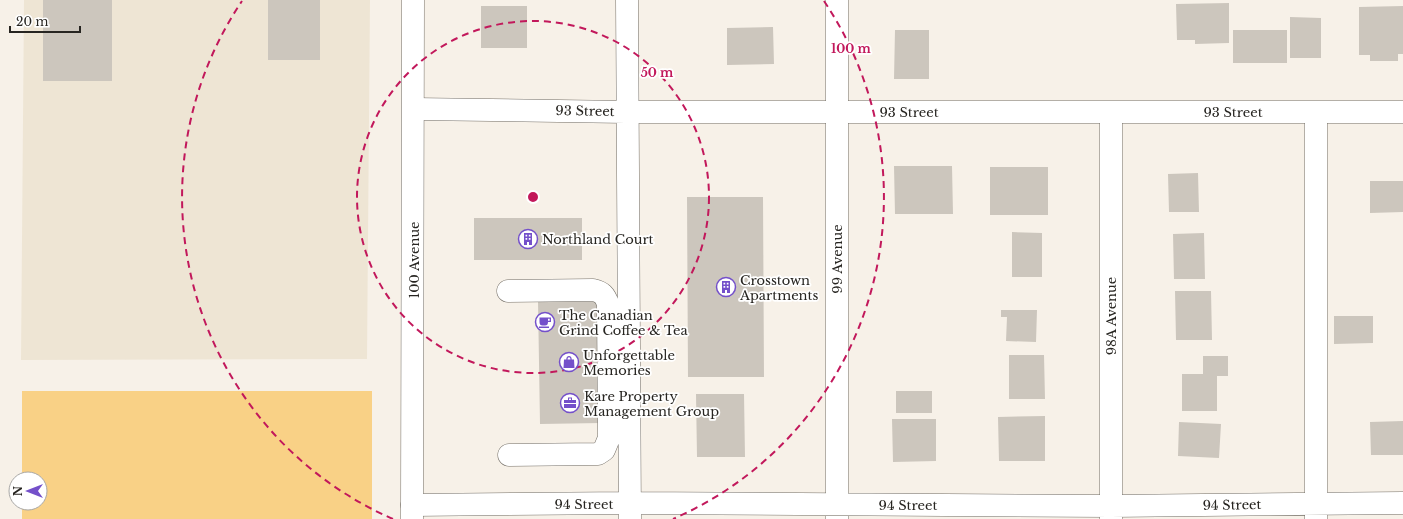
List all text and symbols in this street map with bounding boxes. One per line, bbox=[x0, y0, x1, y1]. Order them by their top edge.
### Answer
scale bar bbox=[10, 8, 80, 34]
text: 20 m bbox=[16, 14, 48, 29]
text: 100 m bbox=[831, 41, 872, 56]
text: 50 m bbox=[641, 65, 674, 80]
street label: 93 Street bbox=[555, 102, 615, 120]
street label: 93 Street bbox=[879, 104, 939, 121]
street label: 93 Street bbox=[1203, 104, 1263, 121]
centre of rings bbox=[526, 190, 540, 204]
street label: 100 Avenue bbox=[406, 221, 423, 299]
street label: 99 Avenue bbox=[829, 224, 846, 294]
building icon: Northland Court bbox=[517, 228, 539, 250]
place label: Northland Court bbox=[542, 231, 654, 248]
place label: Crosstown Apartments bbox=[739, 272, 818, 304]
building icon: Crosstown Apartments bbox=[715, 276, 737, 298]
street label: 98A Avenue bbox=[1103, 277, 1120, 355]
place label: The Canadian Grind Coffee & Tea bbox=[559, 307, 689, 339]
cafe icon: The Canadian Grind Coffee & Tea bbox=[534, 311, 556, 333]
place label: Unforgettable Memories bbox=[583, 347, 675, 379]
shop icon: Unforgettable Memories bbox=[558, 351, 580, 373]
place label: Kare Property Management Group bbox=[584, 388, 719, 420]
office icon: Kare Property Management Group bbox=[559, 392, 581, 414]
north arrow bbox=[8, 471, 48, 511]
text: N bbox=[11, 485, 25, 496]
street label: 94 Street bbox=[555, 496, 613, 513]
street label: 94 Street bbox=[1202, 496, 1262, 514]
street label: 94 Street bbox=[879, 497, 937, 514]

